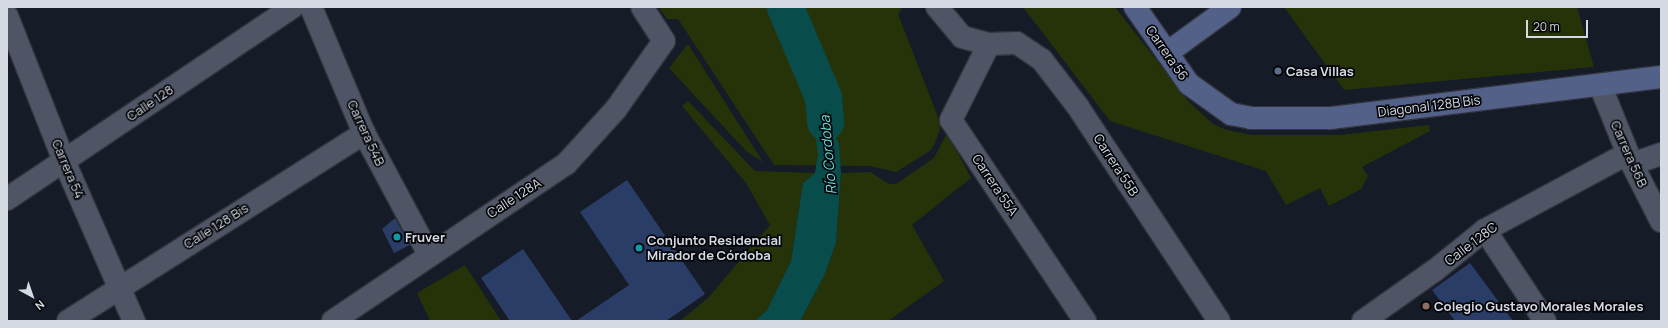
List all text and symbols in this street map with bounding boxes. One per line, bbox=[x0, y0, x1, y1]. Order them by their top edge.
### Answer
scale bar bbox=[1528, 12, 1590, 38]
text: 20 m bbox=[1533, 18, 1560, 35]
street label: Carrera 56 bbox=[1142, 23, 1192, 83]
place label: Casa Villas bbox=[1286, 63, 1354, 79]
marker: Casa Villas bbox=[1273, 66, 1283, 76]
street label: Calle 128 bbox=[124, 82, 176, 124]
street label: Diagonal 128B Bis bbox=[1377, 92, 1481, 120]
street label: Carrera 54B bbox=[344, 98, 388, 168]
water label: Río Cordoba bbox=[816, 115, 840, 195]
street label: Carrera 56B bbox=[1607, 118, 1651, 190]
street label: Carrera 55B bbox=[1090, 131, 1142, 199]
street label: Carrera 54 bbox=[49, 137, 87, 201]
street label: Carrera 55A bbox=[969, 151, 1021, 219]
street label: Calle 128A bbox=[484, 175, 544, 221]
street label: Calle 128 Bis bbox=[181, 200, 251, 252]
street label: Calle 128C bbox=[1442, 219, 1500, 269]
place label: Fruver bbox=[405, 229, 445, 245]
marker: Fruver bbox=[392, 232, 402, 242]
place label: Conjunto Residencial Mirador de Córdoba bbox=[647, 233, 782, 264]
marker: Conjunto Residencial Mirador de Córdoba bbox=[634, 243, 644, 253]
north arrow bbox=[12, 276, 52, 316]
text: N bbox=[32, 297, 48, 314]
place label: Colegio Gustavo Morales Morales bbox=[1434, 298, 1643, 314]
marker: Colegio Gustavo Morales Morales bbox=[1421, 301, 1431, 311]

